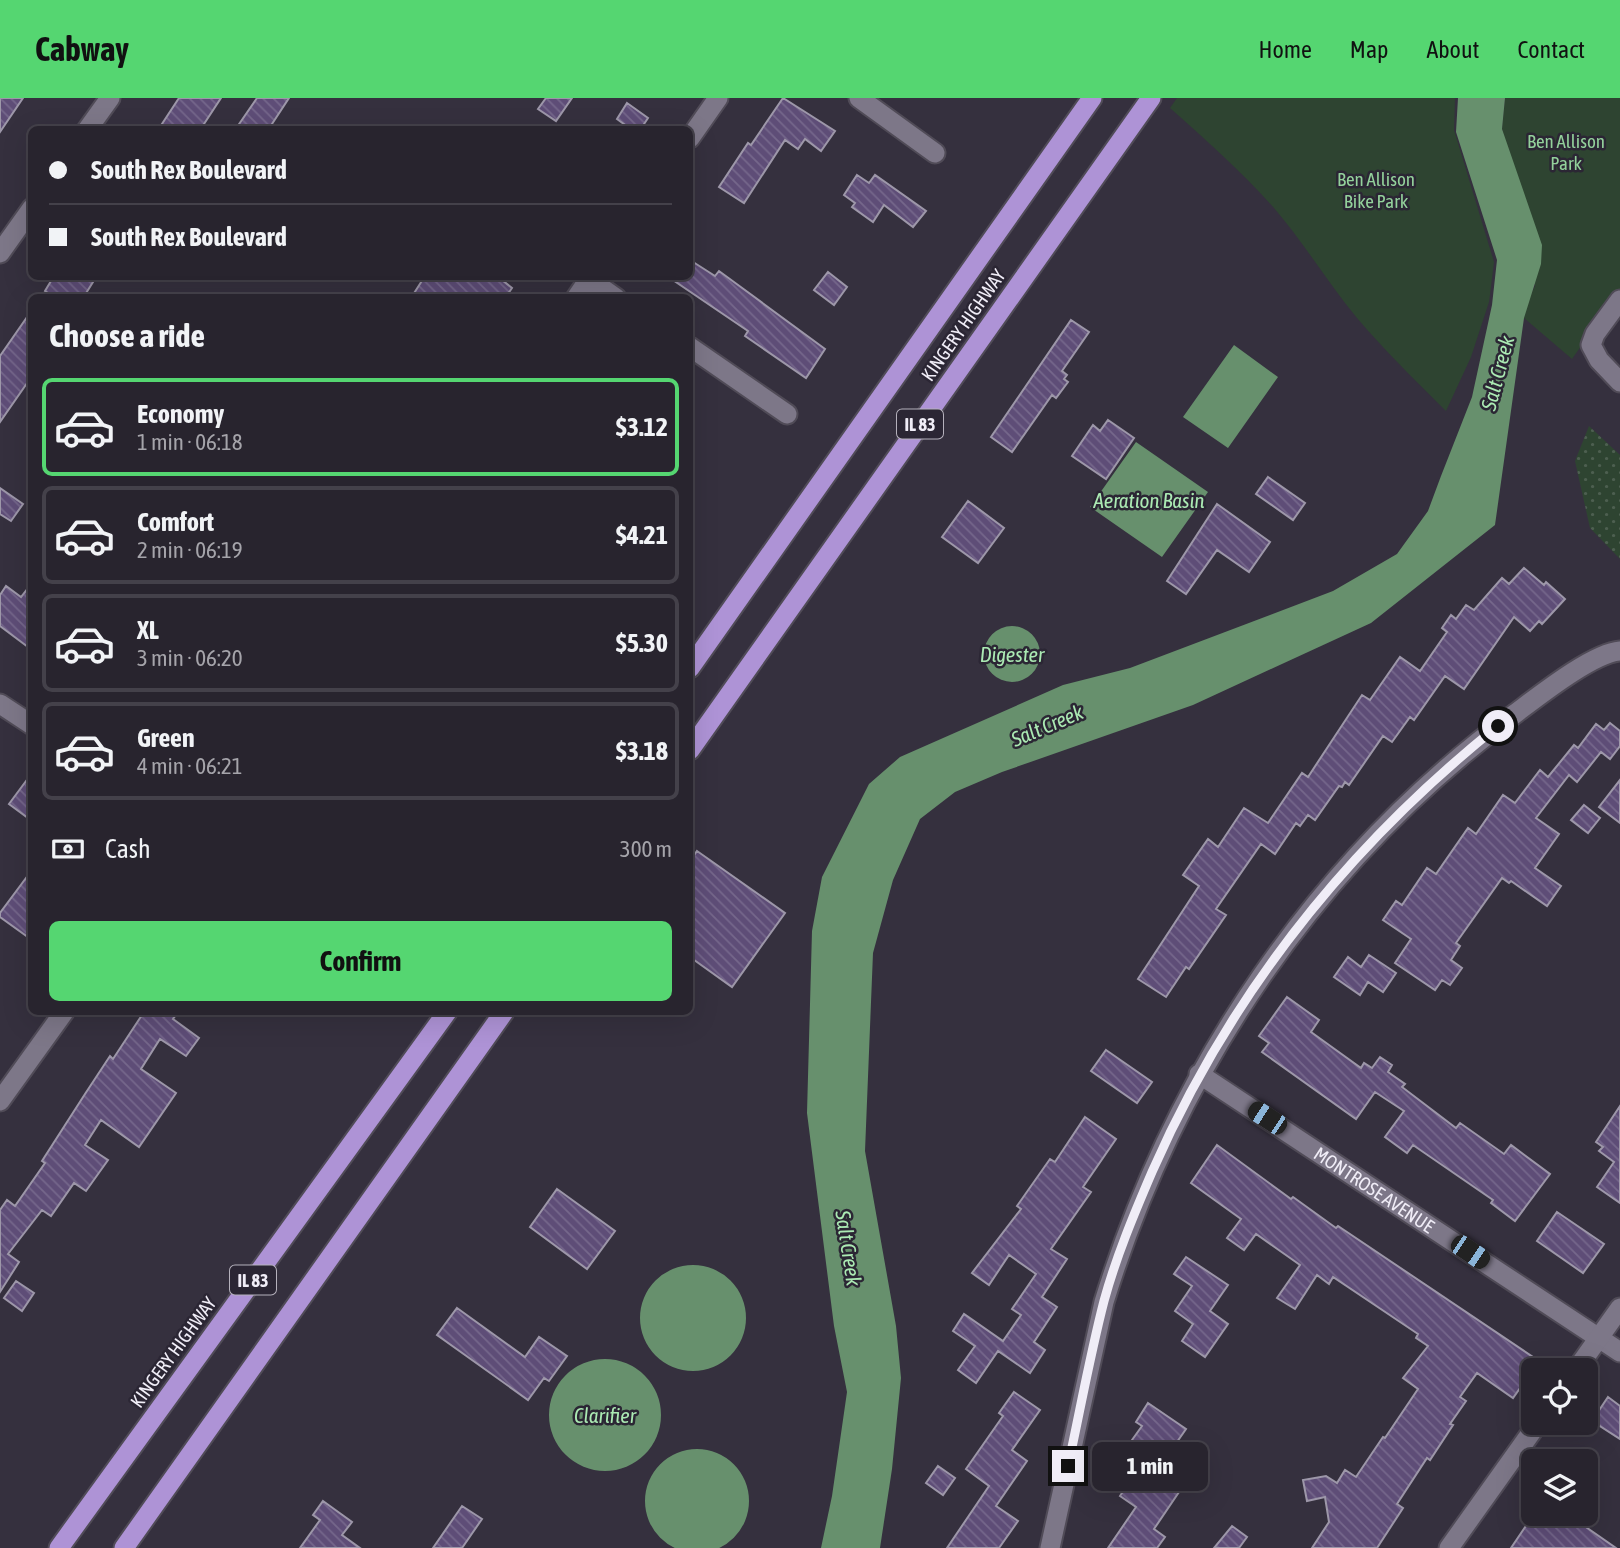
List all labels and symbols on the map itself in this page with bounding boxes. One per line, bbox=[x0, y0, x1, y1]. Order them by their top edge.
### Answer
park label: Ben Allison Park bbox=[1527, 130, 1605, 174]
park label: Ben Allison Bike Park bbox=[1337, 168, 1415, 212]
street label: KINGERY HIGHWAY bbox=[916, 265, 1010, 385]
water label: Salt Creek bbox=[1475, 332, 1519, 414]
road number: IL 83 bbox=[897, 410, 943, 438]
water label: Aeration Basin bbox=[1092, 488, 1205, 512]
water label: Digester bbox=[980, 642, 1045, 666]
water label: Salt Creek bbox=[1006, 699, 1087, 751]
route start bbox=[1482, 710, 1514, 742]
car bbox=[1244, 1098, 1291, 1138]
street label: MONTROSE AVENUE bbox=[1310, 1142, 1438, 1237]
water label: Salt Creek bbox=[831, 1208, 867, 1288]
car bbox=[1447, 1232, 1494, 1272]
road number: IL 83 bbox=[230, 1266, 276, 1294]
street label: KINGERY HIGHWAY bbox=[126, 1292, 221, 1412]
water label: Clarifier bbox=[574, 1403, 637, 1427]
callout: 1 min bbox=[1092, 1442, 1208, 1490]
route end bbox=[1052, 1450, 1084, 1482]

